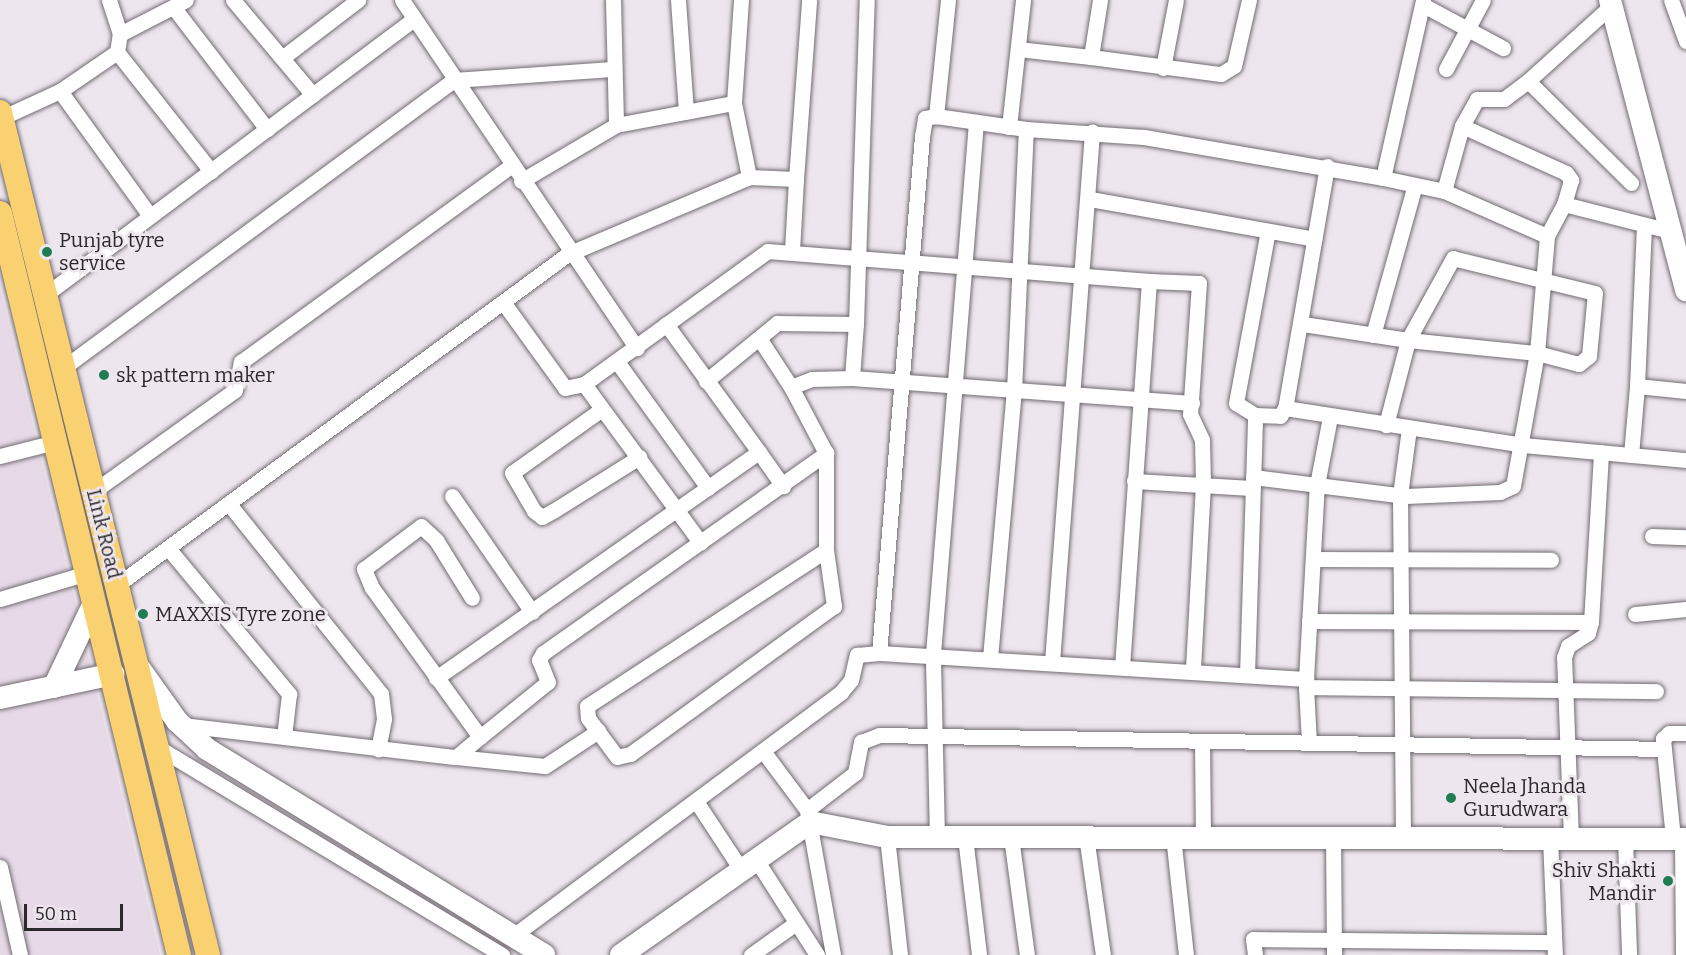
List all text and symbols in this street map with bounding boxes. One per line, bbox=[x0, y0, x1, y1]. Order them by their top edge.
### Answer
place label: Punjab tyre service bbox=[59, 228, 164, 275]
marker: Punjab tyre service bbox=[40, 245, 54, 259]
place label: sk pattern maker bbox=[116, 363, 275, 387]
marker: sk pattern maker bbox=[97, 368, 111, 382]
street label: Link Road bbox=[81, 487, 127, 581]
place label: MAXXIS Tyre zone bbox=[155, 602, 326, 626]
marker: MAXXIS Tyre zone bbox=[136, 607, 150, 621]
place label: Neela Jhanda Gurudwara bbox=[1463, 774, 1586, 821]
marker: Neela Jhanda Gurudwara bbox=[1444, 791, 1458, 805]
place label: Shiv Shakti Mandir bbox=[1552, 858, 1656, 905]
marker: Shiv Shakti Mandir bbox=[1661, 874, 1675, 888]
scale bar bbox=[27, 892, 126, 930]
text: 50 m bbox=[35, 903, 77, 925]

